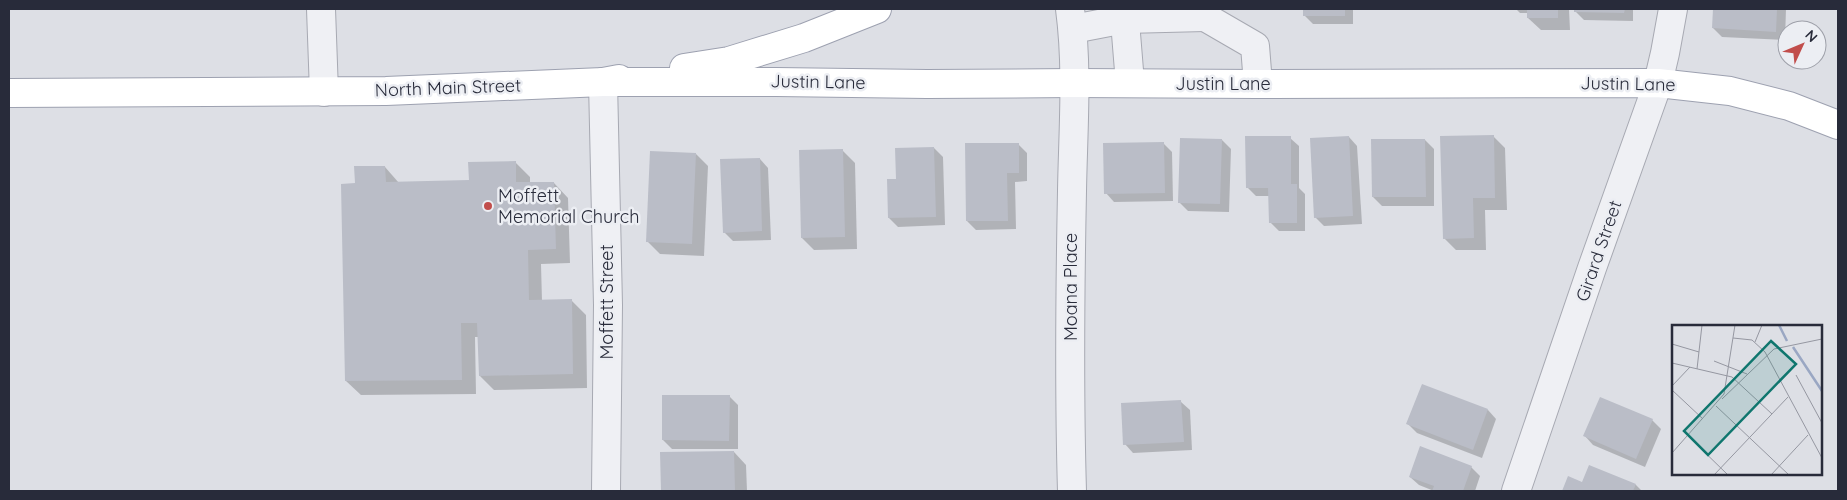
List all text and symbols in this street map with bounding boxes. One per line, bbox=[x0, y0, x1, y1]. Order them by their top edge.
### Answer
north arrow bbox=[1777, 20, 1827, 70]
text: N bbox=[1801, 26, 1821, 46]
street label: Justin Lane bbox=[770, 69, 866, 94]
street label: Justin Lane bbox=[1580, 71, 1676, 96]
street label: Justin Lane bbox=[1175, 72, 1271, 95]
street label: North Main Street bbox=[374, 73, 521, 102]
place label: Moffett Memorial Church bbox=[498, 184, 639, 228]
street label: Girard Street bbox=[1570, 197, 1627, 304]
marker: Moffett Memorial Church bbox=[482, 200, 494, 212]
street label: Moana Place bbox=[1059, 233, 1082, 341]
street label: Moffett Street bbox=[595, 244, 618, 360]
inset map bbox=[1672, 325, 1822, 475]

